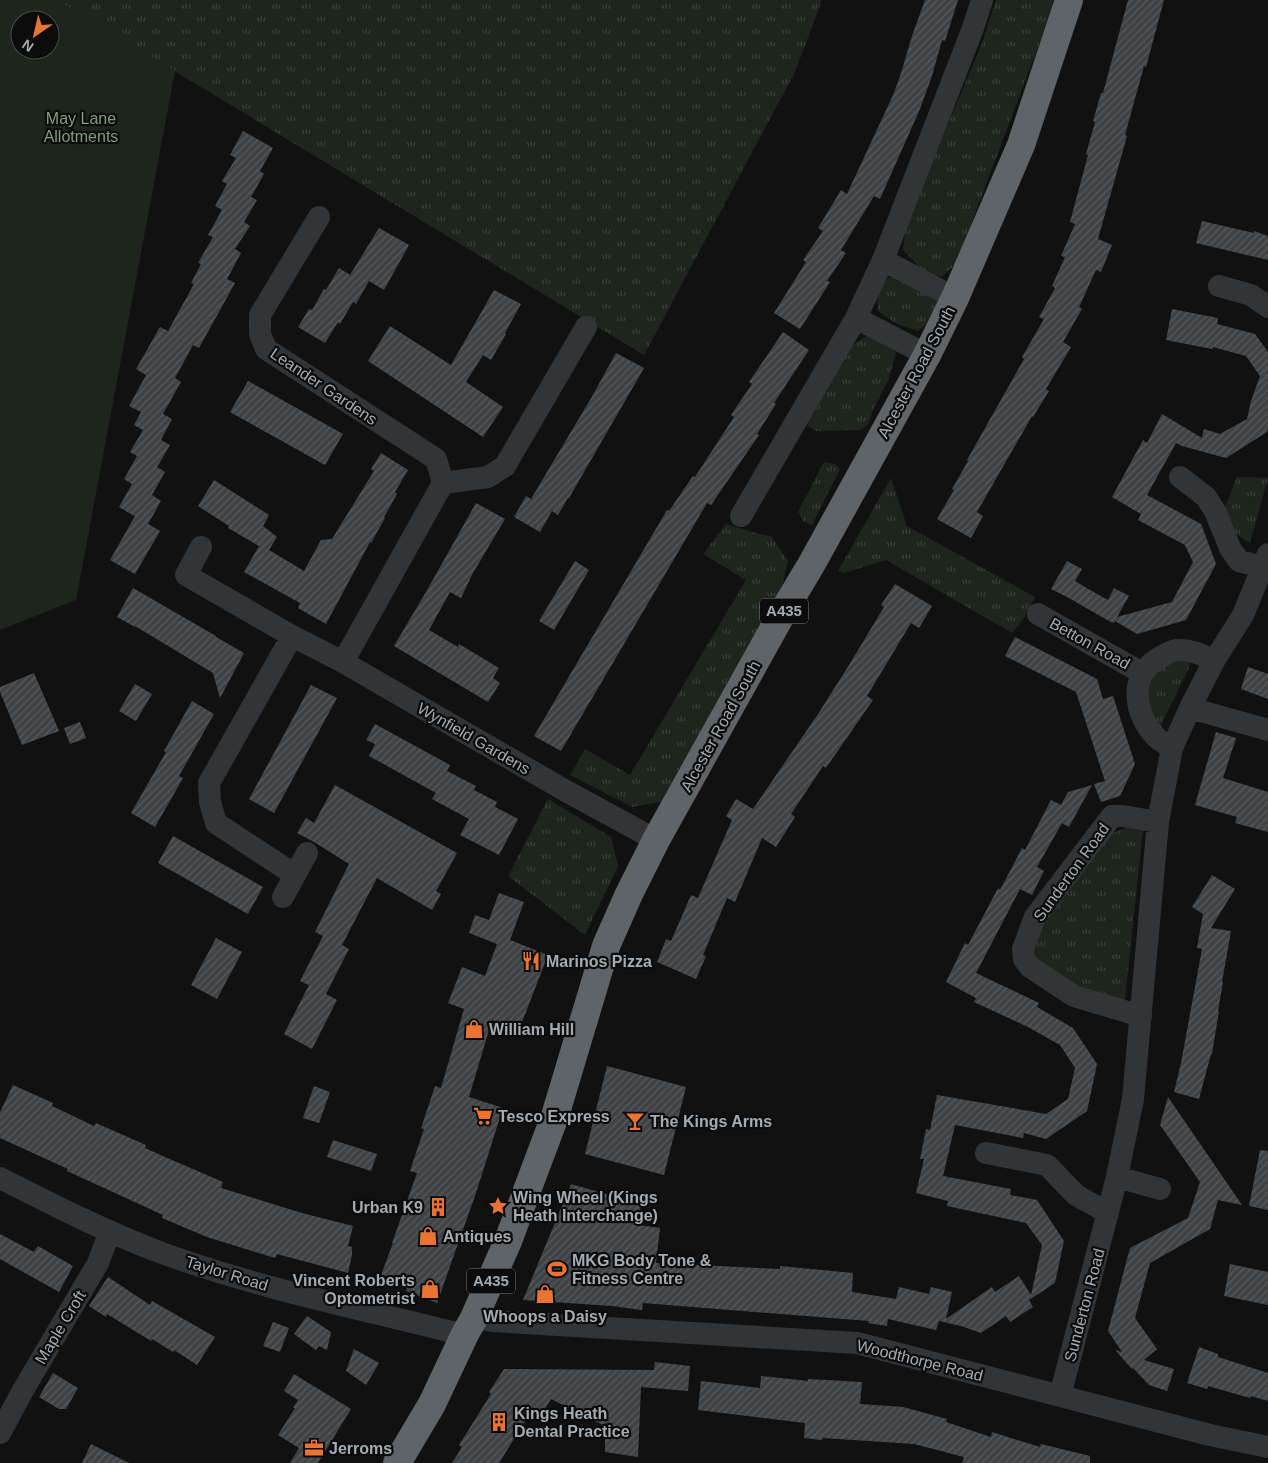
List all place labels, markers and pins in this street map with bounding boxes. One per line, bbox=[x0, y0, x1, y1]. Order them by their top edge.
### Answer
restaurant icon: Marinos Pizza bbox=[520, 950, 542, 972]
place label: Marinos Pizza bbox=[546, 953, 652, 970]
shop icon: William Hill bbox=[463, 1018, 485, 1040]
place label: William Hill bbox=[489, 1021, 574, 1038]
supermarket icon: Tesco Express bbox=[472, 1105, 494, 1127]
place label: Tesco Express bbox=[498, 1108, 610, 1125]
bar icon: The Kings Arms bbox=[624, 1110, 646, 1132]
place label: The Kings Arms bbox=[650, 1113, 772, 1130]
place label: Wing Wheel (Kings Heath Interchange) bbox=[513, 1189, 658, 1224]
place icon: Wing Wheel (Kings Heath Interchange) bbox=[487, 1195, 509, 1217]
building icon: Urban K9 bbox=[427, 1196, 449, 1218]
place label: Urban K9 bbox=[352, 1199, 423, 1216]
shop icon: Antiques bbox=[417, 1225, 439, 1247]
place label: Antiques bbox=[443, 1228, 512, 1245]
place label: MKG Body Tone & Fitness Centre bbox=[572, 1252, 712, 1287]
sports icon: MKG Body Tone & Fitness Centre bbox=[546, 1258, 568, 1280]
place label: Vincent Roberts Optometrist bbox=[293, 1272, 416, 1307]
shop icon: Vincent Roberts Optometrist bbox=[419, 1278, 441, 1300]
shop icon: Whoops a Daisy bbox=[534, 1283, 556, 1305]
place label: Whoops a Daisy bbox=[483, 1308, 607, 1325]
place label: Kings Heath Dental Practice bbox=[514, 1405, 630, 1440]
building icon: Kings Heath Dental Practice bbox=[488, 1411, 510, 1433]
office icon: Jerroms bbox=[303, 1437, 325, 1459]
place label: Jerroms bbox=[329, 1440, 392, 1457]

